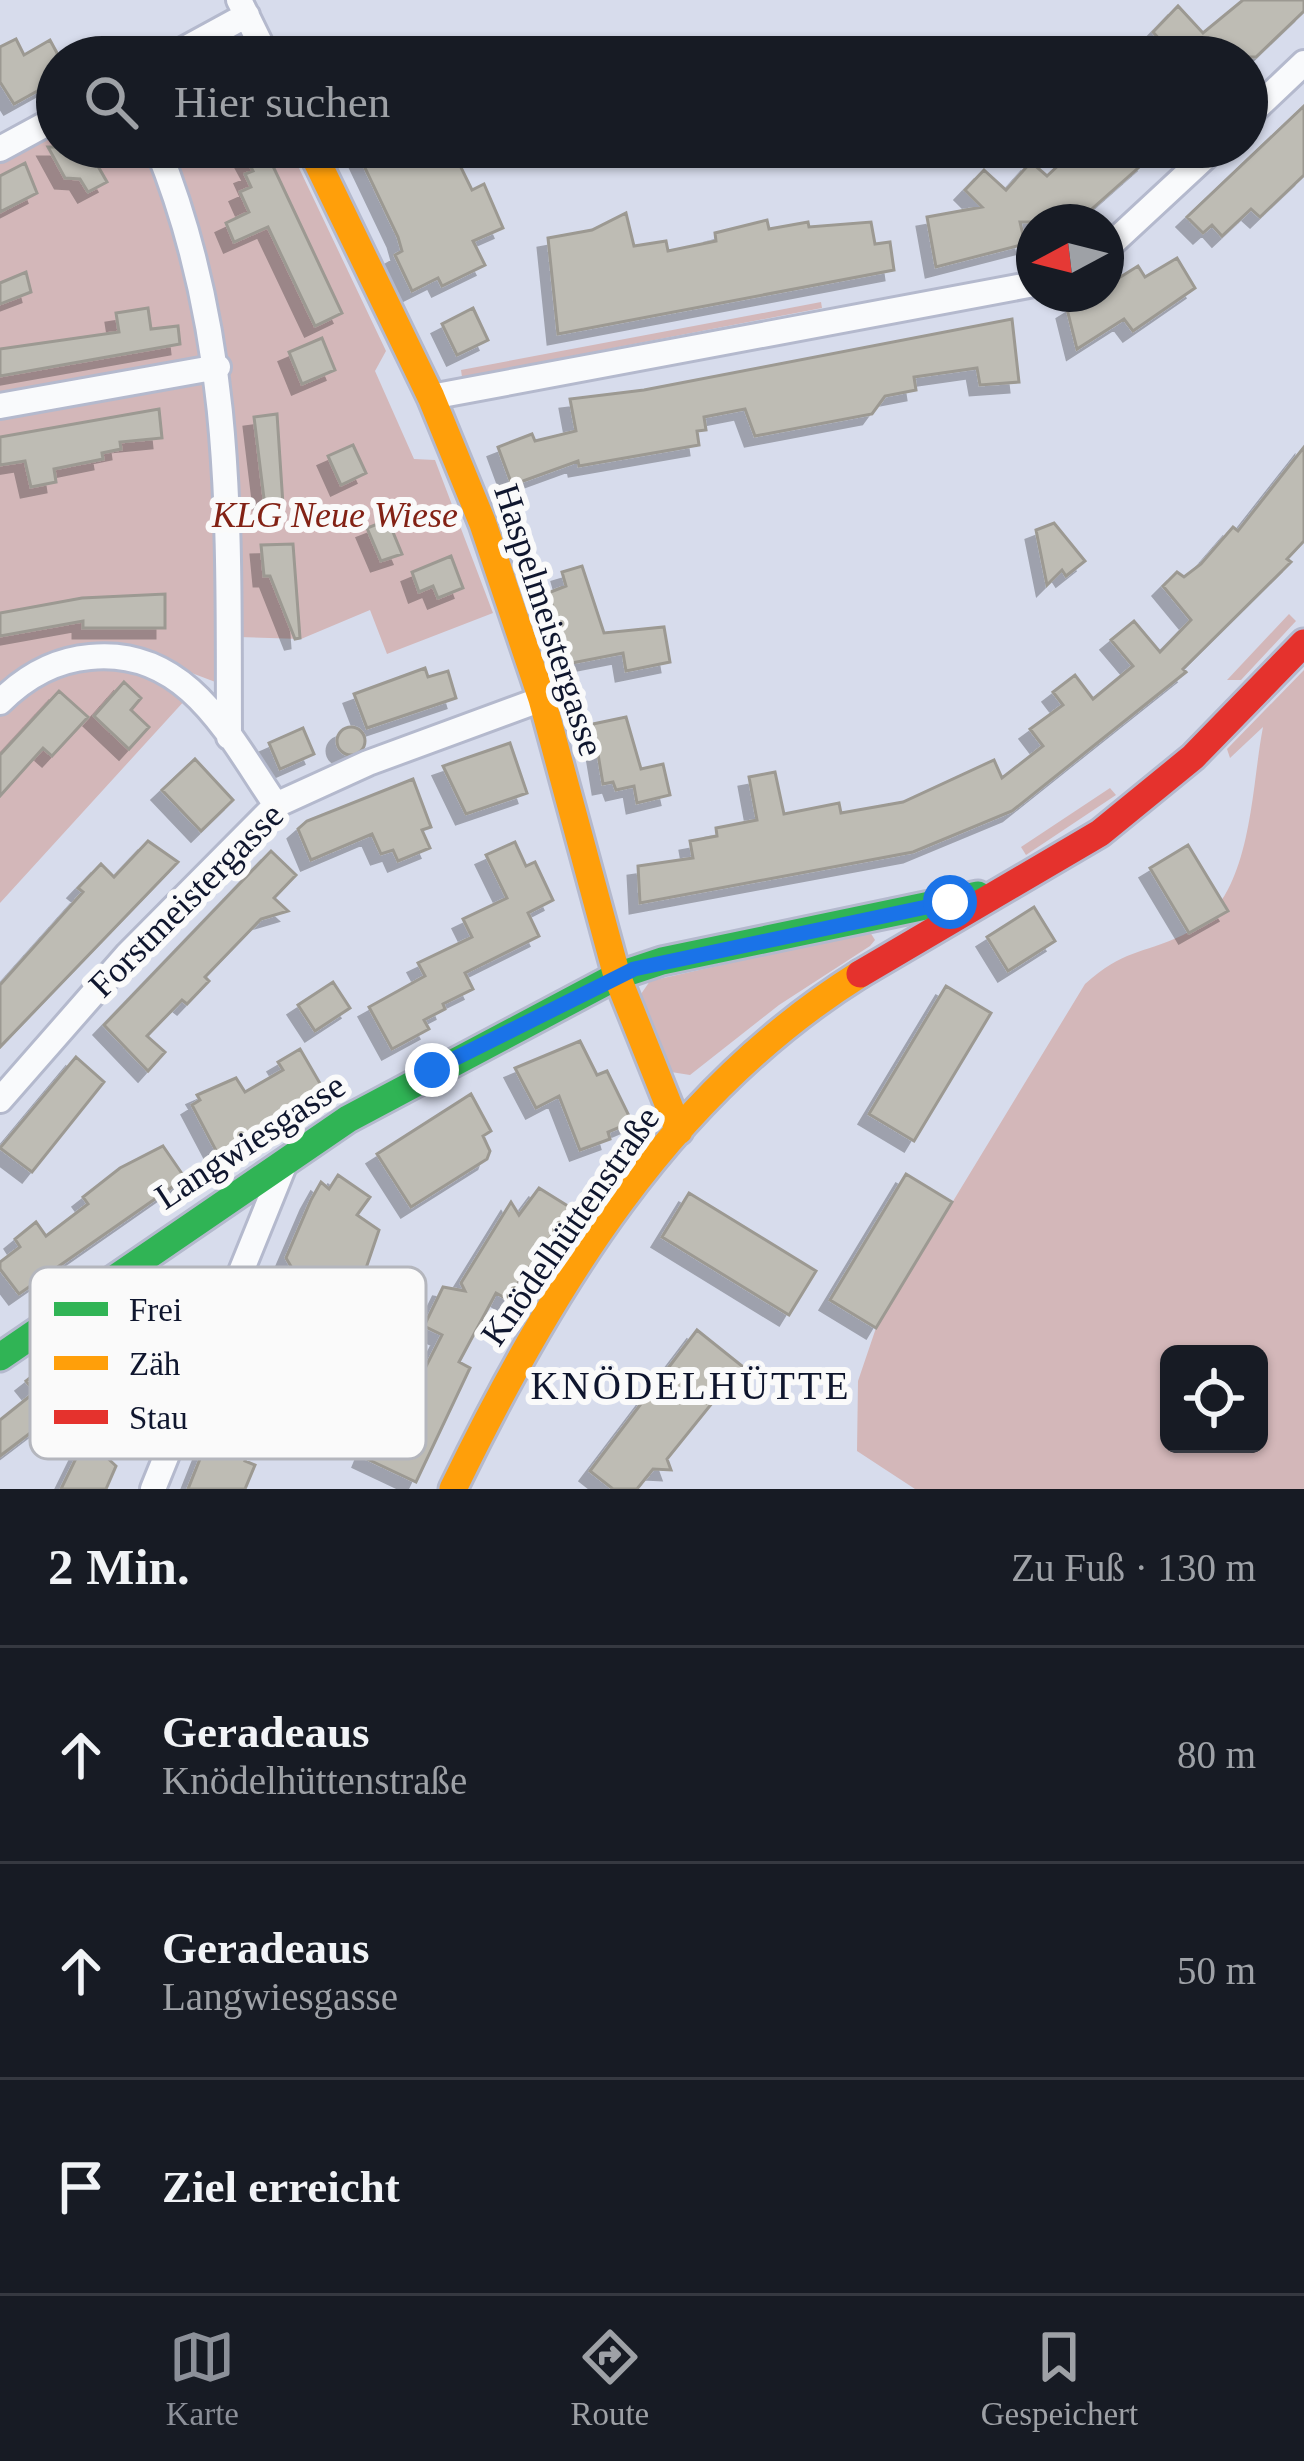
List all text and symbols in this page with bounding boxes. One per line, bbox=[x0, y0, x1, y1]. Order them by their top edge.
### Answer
search box bbox=[36, 36, 1268, 168]
icon: search bbox=[78, 69, 144, 135]
text: Hier suchen bbox=[174, 77, 390, 127]
north arrow bbox=[1016, 204, 1124, 312]
street label: Haspelmeistergasse bbox=[486, 479, 612, 761]
park label: KLG Neue Wiese bbox=[211, 495, 458, 535]
street label: Forstmeistergasse bbox=[81, 795, 291, 1005]
route start bbox=[923, 875, 977, 929]
route end bbox=[405, 1043, 459, 1097]
street label: Langwiesgasse bbox=[148, 1065, 352, 1217]
street label: Knödelhüttenstraße bbox=[473, 1099, 667, 1353]
legend bbox=[30, 1267, 426, 1459]
text: Frei bbox=[129, 1292, 182, 1328]
map controls bbox=[1160, 1345, 1268, 1453]
button: locate bbox=[1160, 1345, 1268, 1453]
text: Zäh bbox=[129, 1346, 181, 1382]
district label: KNÖDELHÜTTE bbox=[530, 1364, 852, 1407]
text: Stau bbox=[129, 1400, 188, 1436]
text: 2 Min. bbox=[48, 1539, 190, 1595]
text: Zu Fuß · 130 m bbox=[1011, 1546, 1256, 1589]
text: Geradeaus bbox=[162, 1707, 370, 1757]
icon: ahead bbox=[48, 1722, 114, 1788]
text: 80 m bbox=[1177, 1733, 1256, 1776]
text: Knödelhüttenstraße bbox=[162, 1759, 467, 1802]
text: Geradeaus bbox=[162, 1923, 370, 1973]
icon: ahead bbox=[48, 1938, 114, 2004]
text: 50 m bbox=[1177, 1949, 1256, 1992]
text: Langwiesgasse bbox=[162, 1975, 398, 2018]
icon: arrive bbox=[48, 2154, 114, 2220]
text: Ziel erreicht bbox=[162, 2162, 400, 2212]
tab: Karte bbox=[166, 2324, 239, 2433]
tab: Route bbox=[570, 2324, 649, 2433]
tab: Gespeichert bbox=[981, 2324, 1138, 2433]

